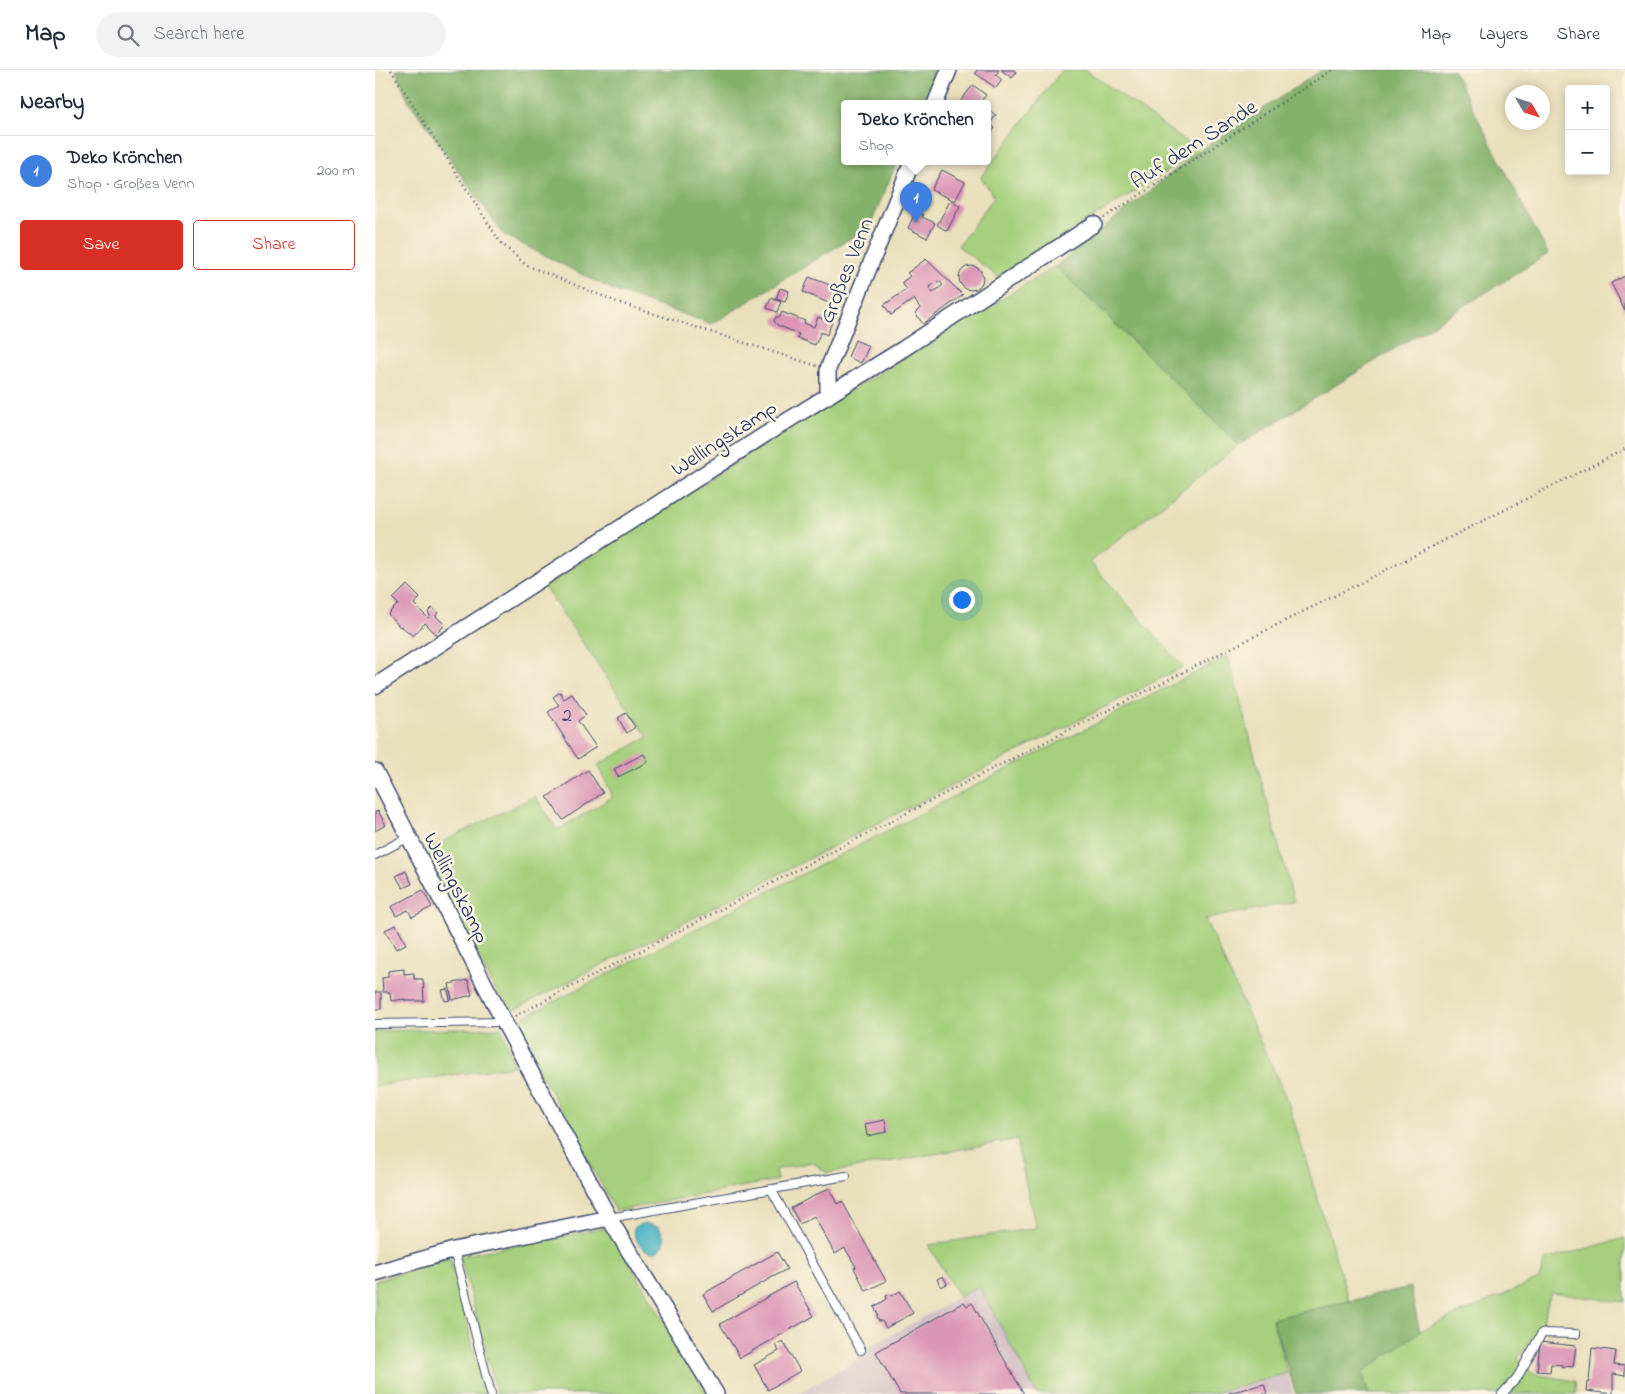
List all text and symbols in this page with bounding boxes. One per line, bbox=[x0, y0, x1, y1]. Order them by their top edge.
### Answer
search box bbox=[96, 12, 446, 57]
text: Map bbox=[25, 17, 66, 52]
icon: search bbox=[114, 21, 142, 49]
text: Search here bbox=[154, 21, 245, 48]
text: Map bbox=[1421, 22, 1451, 48]
text: Layers bbox=[1479, 22, 1529, 48]
text: Share bbox=[1557, 22, 1600, 48]
north arrow bbox=[1505, 85, 1550, 130]
map controls bbox=[1565, 85, 1610, 175]
button: + bbox=[1565, 85, 1610, 130]
text: Nearby bbox=[20, 88, 84, 118]
street label: Auf dem Sande bbox=[1125, 92, 1265, 199]
popup bbox=[841, 100, 991, 165]
text: Deko Krönchen bbox=[858, 107, 974, 134]
button: − bbox=[1565, 130, 1610, 175]
text: Shop bbox=[858, 134, 893, 158]
text: Deko Krönchen bbox=[67, 145, 182, 172]
text: 1 bbox=[33, 159, 39, 183]
text: 200 m bbox=[317, 159, 355, 183]
text: Shop · Großes Venn bbox=[67, 172, 194, 196]
pin: 1 bbox=[900, 182, 932, 223]
street label: Großes Venn bbox=[812, 214, 883, 329]
button: Save bbox=[20, 220, 183, 270]
button: Share bbox=[193, 220, 355, 270]
street label: Wellingskamp bbox=[665, 393, 785, 487]
your location bbox=[949, 587, 975, 613]
house number: 2 bbox=[562, 702, 572, 731]
street label: Wellingskamp bbox=[413, 827, 497, 950]

